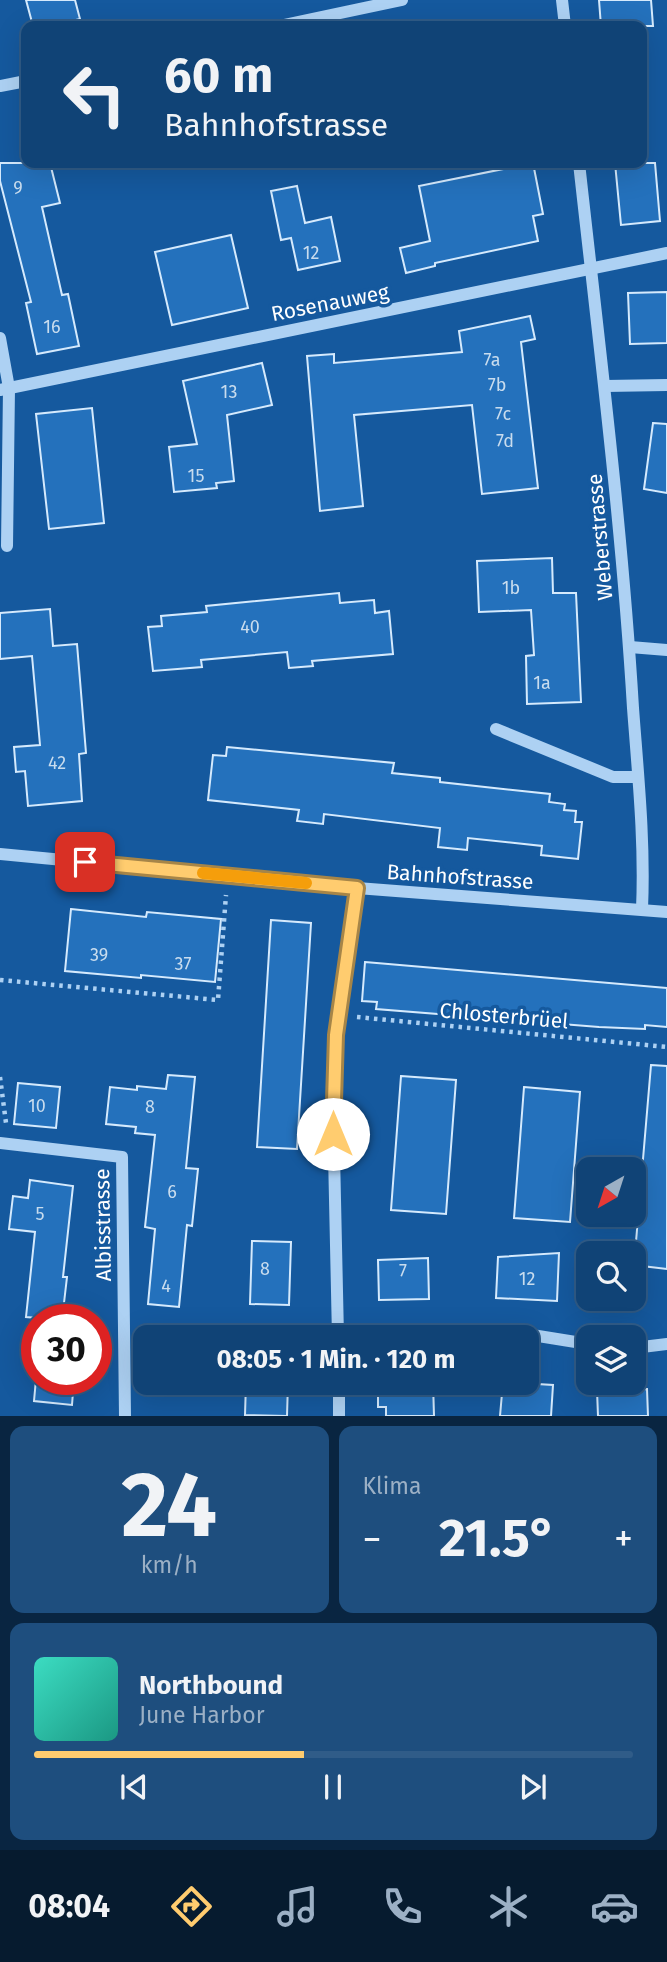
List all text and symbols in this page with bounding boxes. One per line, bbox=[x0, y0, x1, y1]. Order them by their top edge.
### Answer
text: 60 m bbox=[164, 46, 273, 105]
icon: left bbox=[49, 49, 140, 140]
text: Bahnhofstrasse bbox=[164, 106, 388, 144]
house number: 9 bbox=[13, 177, 23, 199]
house number: 12 bbox=[303, 242, 319, 264]
street label: Rosenauweg bbox=[269, 279, 391, 327]
house number: 16 bbox=[43, 316, 61, 338]
house number: 7a bbox=[483, 349, 501, 371]
house number: 7b bbox=[488, 374, 506, 396]
house number: 13 bbox=[221, 381, 237, 403]
house number: 7c bbox=[495, 403, 511, 425]
house number: 7d bbox=[496, 430, 514, 452]
house number: 15 bbox=[188, 465, 204, 487]
street label: Weberstrasse bbox=[582, 473, 618, 601]
house number: 1b bbox=[502, 577, 520, 599]
house number: 40 bbox=[240, 616, 260, 638]
house number: 1a bbox=[533, 672, 551, 694]
house number: 42 bbox=[48, 752, 66, 774]
pin bbox=[55, 832, 115, 892]
icon: arrive bbox=[66, 843, 104, 881]
street label: Bahnhofstrasse bbox=[386, 859, 534, 895]
house number: 39 bbox=[90, 944, 108, 966]
house number: 37 bbox=[175, 953, 191, 975]
street label: Chlosterbrüel bbox=[439, 997, 569, 1035]
house number: 10 bbox=[28, 1095, 46, 1117]
house number: 8 bbox=[145, 1096, 155, 1118]
position arrow bbox=[296, 1097, 370, 1171]
north arrow bbox=[576, 1157, 646, 1227]
map controls bbox=[576, 1157, 646, 1395]
street label: Albisstrasse bbox=[89, 1168, 117, 1282]
house number: 6 bbox=[167, 1181, 177, 1203]
house number: 5 bbox=[35, 1203, 45, 1225]
button: search bbox=[576, 1241, 646, 1311]
house number: 8 bbox=[260, 1258, 270, 1280]
house number: 7 bbox=[399, 1260, 407, 1282]
house number: 12 bbox=[519, 1268, 535, 1290]
house number: 4 bbox=[161, 1275, 171, 1297]
speed limit sign: 30 bbox=[21, 1304, 112, 1395]
button: layers bbox=[576, 1325, 646, 1395]
text: 08:05 · 1 Min. · 120 m bbox=[217, 1344, 455, 1375]
text: 24 bbox=[121, 1451, 217, 1560]
text: Klima bbox=[363, 1472, 422, 1500]
text: 21.5° bbox=[439, 1507, 556, 1570]
text: − bbox=[363, 1516, 382, 1562]
text: + bbox=[614, 1516, 633, 1562]
text: km/h bbox=[141, 1551, 198, 1579]
text: Northbound bbox=[139, 1670, 283, 1701]
text: June Harbor bbox=[139, 1701, 265, 1729]
icon: previous bbox=[115, 1768, 153, 1806]
icon: pause bbox=[314, 1768, 352, 1806]
icon: next bbox=[514, 1768, 552, 1806]
icon: directions bbox=[167, 1882, 216, 1931]
icon: music bbox=[273, 1882, 322, 1931]
icon: phone bbox=[378, 1882, 427, 1931]
icon: climate bbox=[484, 1882, 533, 1931]
icon: car bbox=[590, 1882, 639, 1931]
text: 08:04 bbox=[28, 1887, 110, 1925]

